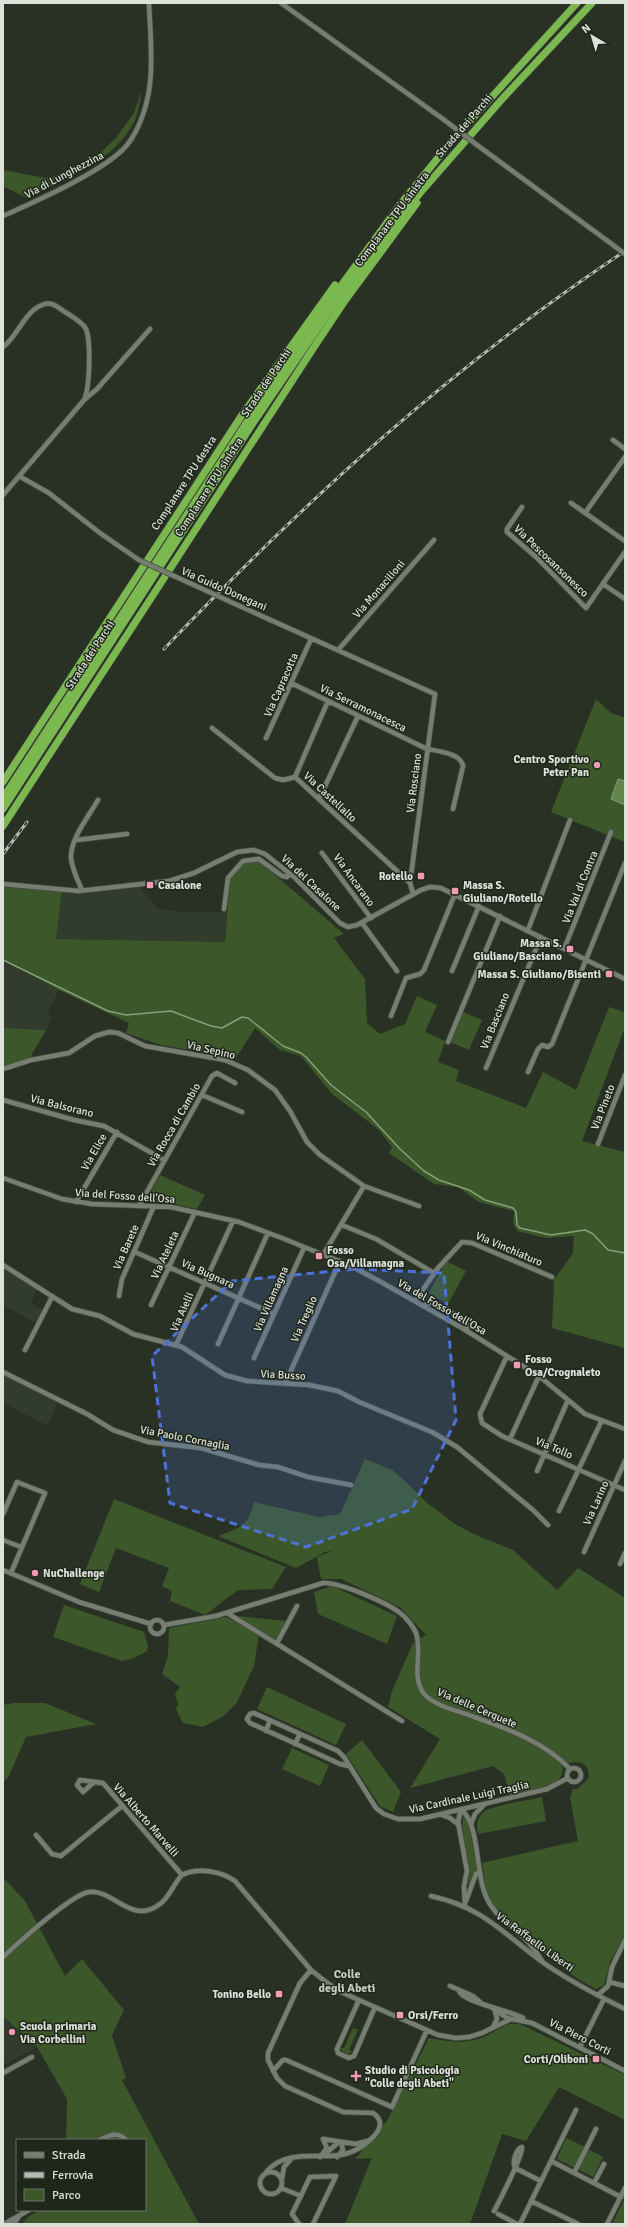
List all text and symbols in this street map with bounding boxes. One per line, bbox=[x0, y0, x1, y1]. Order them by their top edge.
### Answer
north arrow bbox=[572, 16, 612, 56]
text: N bbox=[579, 21, 593, 36]
street label: Strada dei Parchi bbox=[433, 92, 495, 160]
street label: Via di Lunghezzina bbox=[22, 148, 106, 201]
street label: Complanare TPU sinistra bbox=[352, 169, 432, 269]
street label: Strada dei Parchi bbox=[238, 346, 294, 420]
street label: Complanare TPU destra bbox=[149, 433, 220, 533]
street label: Complanare TPU sinistra bbox=[172, 435, 246, 539]
street label: Via Pescosansonesco bbox=[511, 522, 591, 600]
street label: Via Monacilioni bbox=[350, 557, 408, 621]
street label: Via Guido Donegani bbox=[179, 564, 269, 614]
street label: Strada dei Parchi bbox=[63, 618, 117, 692]
street label: Via Capracotta bbox=[261, 651, 301, 719]
street label: Via Serramonacesca bbox=[318, 681, 409, 735]
street label: Via Rosciano bbox=[404, 752, 424, 814]
place label: Centro Sportivo Peter Pan bbox=[514, 753, 589, 779]
marker: Centro Sportivo Peter Pan bbox=[592, 760, 602, 770]
street label: Via Castellalto bbox=[301, 769, 359, 825]
street label: Via Val di Contra bbox=[559, 848, 601, 925]
street label: Via Ancarano bbox=[331, 851, 378, 909]
street label: Via del Casalone bbox=[278, 852, 344, 914]
place label: Rotello bbox=[379, 870, 413, 883]
marker: Rotello bbox=[416, 871, 426, 881]
place label: Casalone bbox=[158, 879, 202, 892]
place label: Massa S. Giuliano/Rotello bbox=[463, 879, 543, 905]
marker: Casalone bbox=[145, 880, 155, 890]
marker: Massa S. Giuliano/Rotello bbox=[450, 886, 460, 896]
place label: Massa S. Giuliano/Basciano bbox=[473, 937, 562, 963]
marker: Massa S. Giuliano/Basciano bbox=[565, 944, 575, 954]
place label: Massa S. Giuliano/Bisenti bbox=[477, 968, 601, 981]
marker: Massa S. Giuliano/Bisenti bbox=[604, 969, 614, 979]
street label: Via Basciano bbox=[478, 991, 512, 1051]
street label: Via Sepino bbox=[185, 1038, 237, 1062]
street label: Via Rocca di Cambio bbox=[145, 1081, 203, 1169]
street label: Via Pineto bbox=[588, 1082, 618, 1132]
street label: Via Balsorano bbox=[29, 1092, 95, 1120]
street label: Via Elice bbox=[78, 1131, 110, 1173]
street label: Via del Fosso dell'Osa bbox=[74, 1186, 176, 1206]
street label: Via Barete bbox=[110, 1222, 142, 1272]
street label: Via Ateleta bbox=[148, 1229, 182, 1281]
street label: Via Vinchiaturo bbox=[473, 1229, 545, 1269]
place label: Fosso Osa/Villamagna bbox=[327, 1244, 405, 1270]
marker: Fosso Osa/Villamagna bbox=[314, 1251, 324, 1261]
street label: Via Bugnara bbox=[179, 1256, 237, 1292]
street label: Via Villamagna bbox=[251, 1264, 291, 1334]
street label: Via del Fosso dell'Osa bbox=[395, 1276, 489, 1338]
street label: Via Aielli bbox=[168, 1290, 196, 1334]
street label: Via Treglio bbox=[288, 1294, 320, 1344]
place label: Fosso Osa/Crognaleto bbox=[525, 1353, 601, 1379]
marker: Fosso Osa/Crognaleto bbox=[512, 1360, 522, 1370]
street label: Via Busso bbox=[260, 1367, 306, 1383]
street label: Via Paolo Cornaglia bbox=[139, 1423, 231, 1453]
street label: Via Tollo bbox=[533, 1434, 575, 1462]
street label: Via Larino bbox=[580, 1478, 612, 1527]
place label: NuChallenge bbox=[43, 1567, 105, 1580]
marker: NuChallenge bbox=[30, 1568, 40, 1578]
street label: Via delle Cerquete bbox=[435, 1685, 519, 1731]
street label: Via Cardinale Luigi Traglia bbox=[408, 1778, 531, 1816]
street label: Via Alberto Marvelli bbox=[111, 1781, 181, 1859]
street label: Via Raffaello Liberti bbox=[494, 1909, 576, 1975]
district label: Colle degli Abeti bbox=[319, 1967, 375, 1996]
place label: Tonino Bello bbox=[213, 1988, 271, 2001]
marker: Tonino Bello bbox=[274, 1989, 284, 1999]
place label: Orsi/Ferro bbox=[408, 2009, 458, 2022]
marker: Orsi/Ferro bbox=[395, 2010, 405, 2020]
street label: Via Piero Corti bbox=[547, 2016, 613, 2058]
place label: Scuola primaria Via Corbellini bbox=[20, 2020, 97, 2046]
marker: Scuola primaria Via Corbellini bbox=[7, 2027, 17, 2037]
place label: Corti/Oliboni bbox=[524, 2053, 588, 2066]
marker: Corti/Oliboni bbox=[591, 2054, 601, 2064]
place label: Studio di Psicologia "Colle degli Abeti" bbox=[365, 2064, 460, 2090]
marker: Studio di Psicologia "Colle degli Abeti" bbox=[350, 2070, 362, 2082]
legend bbox=[16, 2139, 146, 2211]
text: Strada bbox=[52, 2148, 86, 2163]
text: Ferrovia bbox=[52, 2168, 93, 2183]
text: Parco bbox=[52, 2188, 81, 2203]

